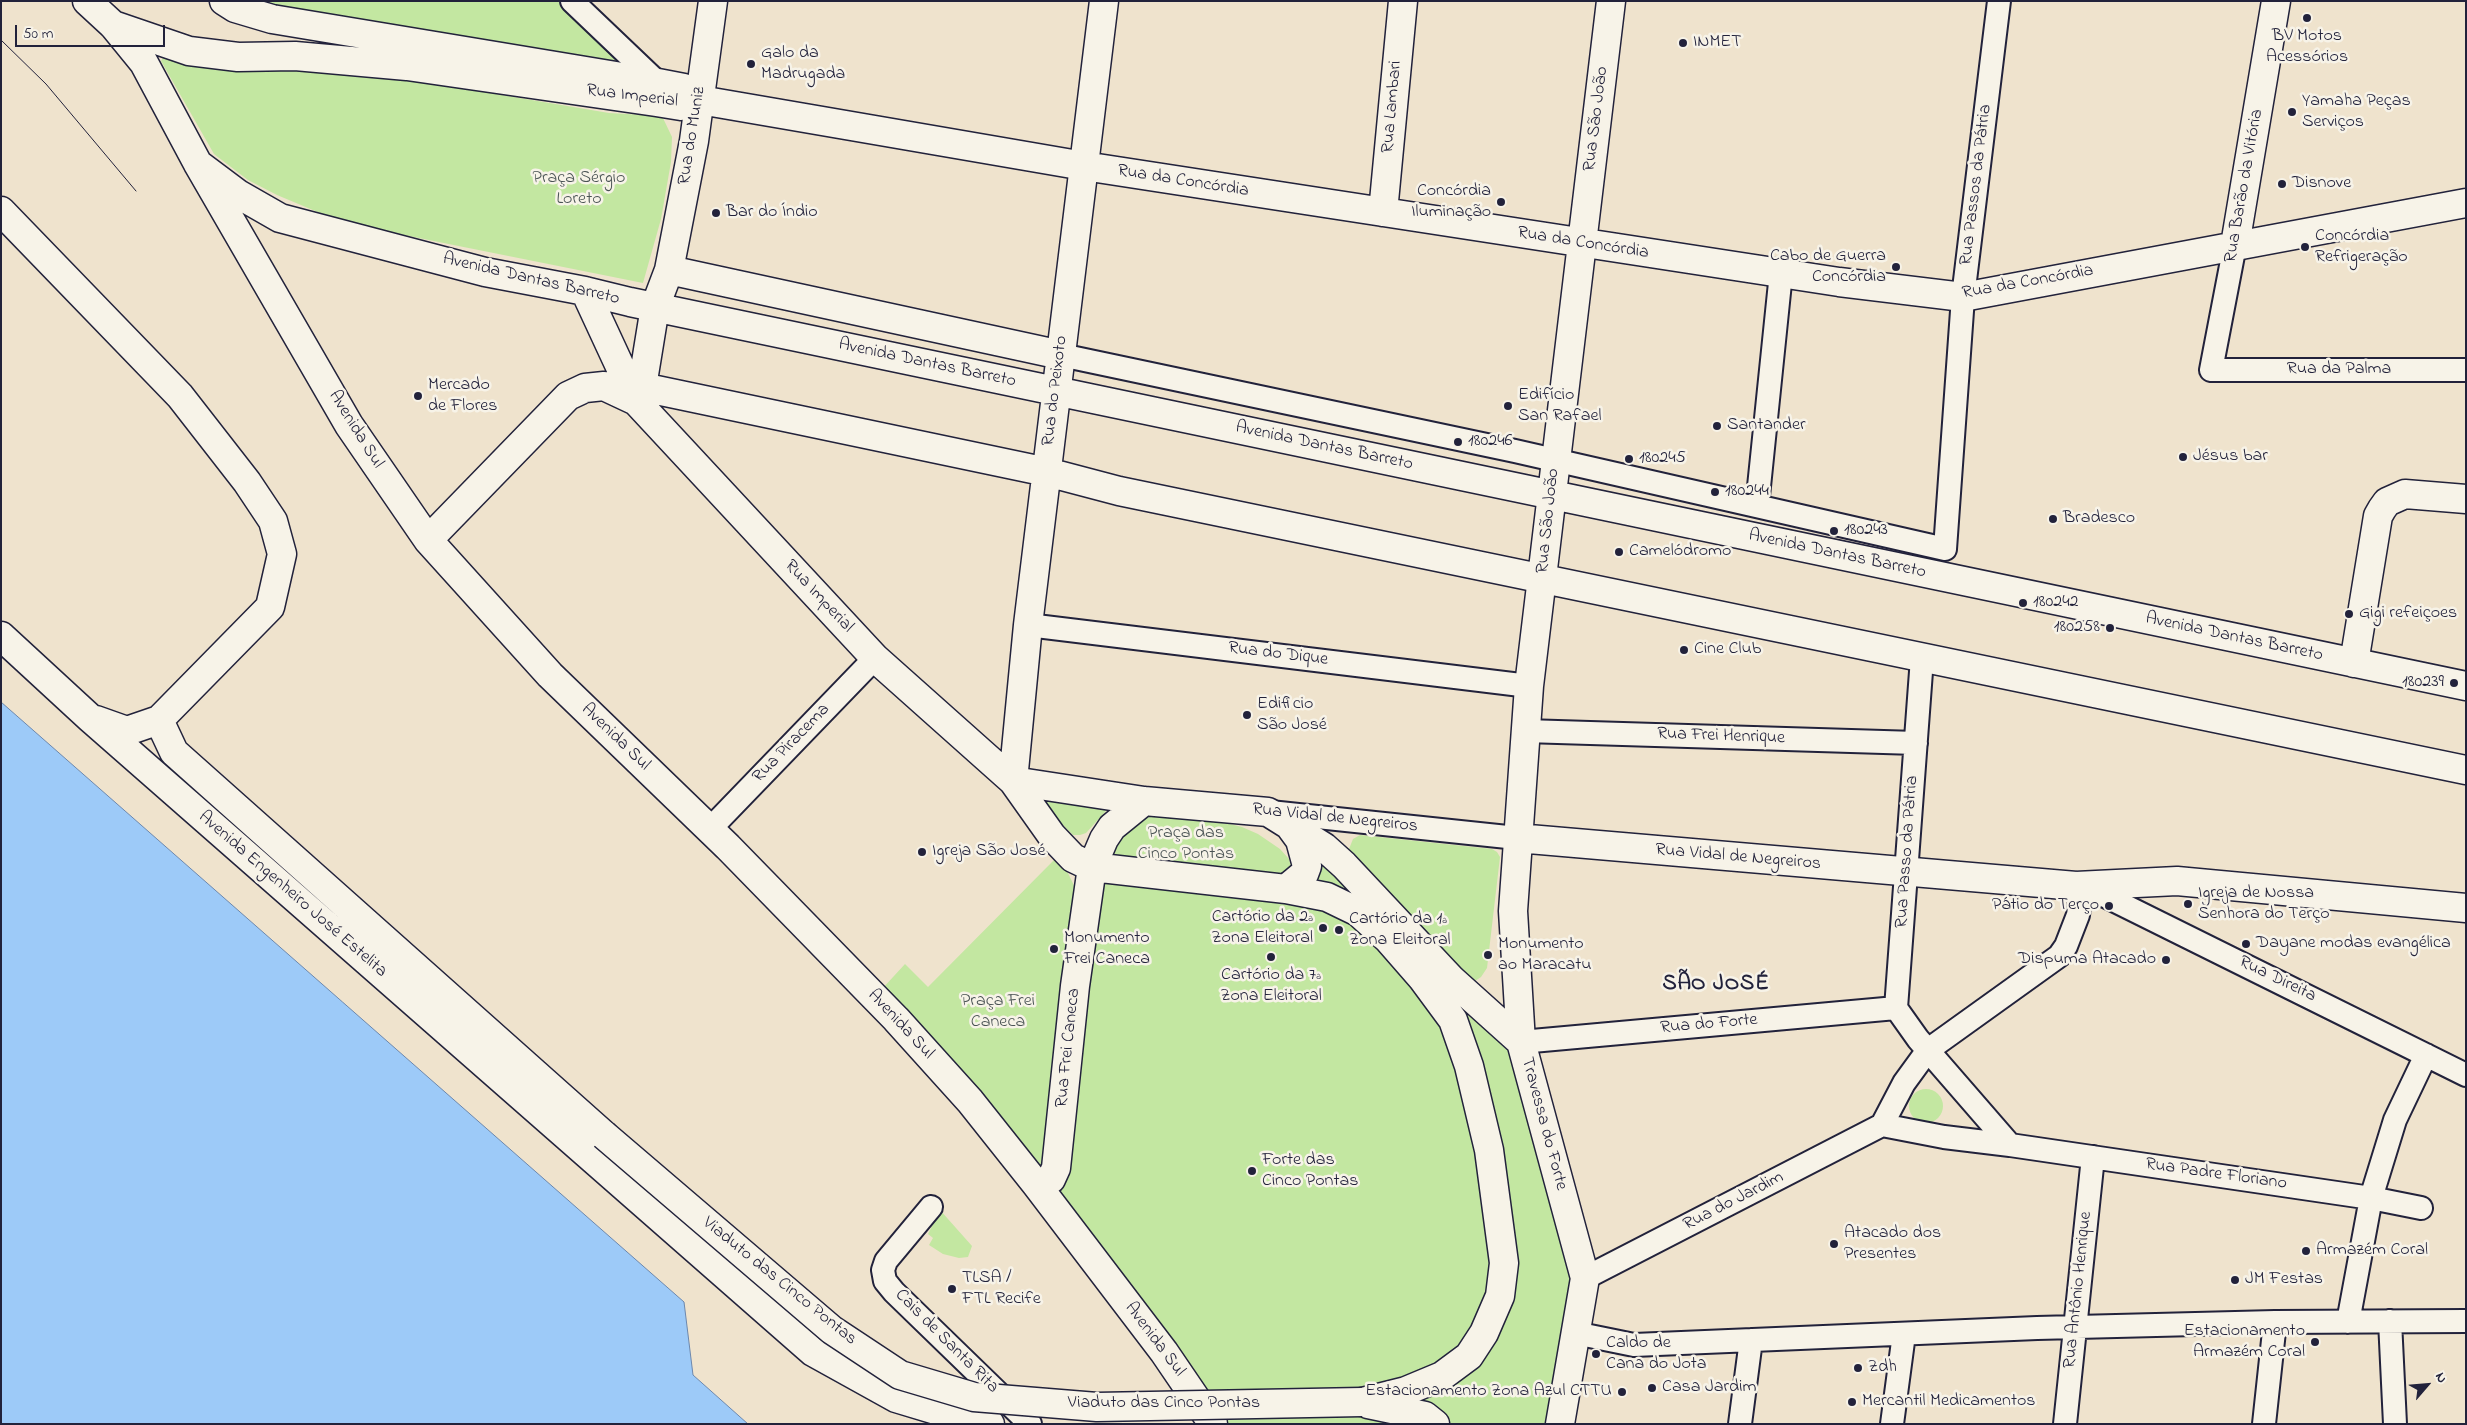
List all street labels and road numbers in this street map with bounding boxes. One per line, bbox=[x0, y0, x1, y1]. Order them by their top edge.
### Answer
street label: Rua Lambari bbox=[1378, 60, 1408, 154]
street label: Rua São João bbox=[1580, 65, 1614, 173]
street label: Rua Imperial bbox=[585, 81, 679, 113]
street label: Rua do Muniz bbox=[675, 85, 711, 187]
street label: Rua Passos da Pátria bbox=[1956, 103, 1998, 267]
street label: Rua Barão da Vitória bbox=[2221, 107, 2269, 265]
street label: Rua da Concórdia bbox=[1116, 161, 1250, 203]
street label: Rua da Concórdia bbox=[1516, 223, 1650, 265]
street label: Avenida Dantas Barreto bbox=[440, 249, 622, 311]
street label: Rua da Concórdia bbox=[1961, 261, 2095, 305]
street label: Rua do Peixoto bbox=[1038, 334, 1074, 448]
street label: Avenida Dantas Barreto bbox=[836, 335, 1018, 393]
street label: Rua da Palma bbox=[2287, 359, 2391, 381]
street label: Avenida Sul bbox=[323, 387, 387, 473]
street label: Avenida Dantas Barreto bbox=[1233, 418, 1415, 476]
street label: Rua São João bbox=[1533, 467, 1565, 575]
street label: Avenida Dantas Barreto bbox=[1746, 526, 1928, 584]
street label: Rua Imperial bbox=[779, 556, 857, 638]
street label: Avenida Dantas Barreto bbox=[2143, 609, 2325, 667]
street label: Rua do Dique bbox=[1227, 638, 1329, 672]
street label: Avenida Sul bbox=[576, 700, 654, 776]
street label: Rua Piracema bbox=[749, 700, 835, 788]
street label: Rua Frei Henrique bbox=[1657, 724, 1785, 750]
street label: Rua Passo da Pátria bbox=[1892, 775, 1924, 929]
street label: Rua Vidal de Negreiros bbox=[1251, 800, 1419, 838]
street label: Avenida Engenheiro José Estelita bbox=[193, 807, 391, 983]
street label: Rua Vidal de Negreiros bbox=[1654, 840, 1822, 876]
street label: Rua Direita bbox=[2235, 952, 2319, 1008]
street label: Avenida Sul bbox=[862, 985, 938, 1065]
street label: Rua Frei Caneca bbox=[1052, 987, 1086, 1109]
street label: Rua do Forte bbox=[1660, 1010, 1758, 1040]
street label: Travessa do Forte bbox=[1515, 1055, 1571, 1193]
street label: Rua Padre Floriano bbox=[2144, 1154, 2288, 1196]
street label: Rua do Jardim bbox=[1680, 1167, 1788, 1237]
street label: Rua Antônio Henrique bbox=[2060, 1210, 2098, 1370]
street label: Viaduto das Cinco Pontas bbox=[697, 1213, 861, 1351]
street label: Cais de Santa Rita bbox=[889, 1285, 1003, 1399]
street label: Avenida Sul bbox=[1119, 1298, 1189, 1382]
street label: Viaduto das Cinco Pontas bbox=[1068, 1393, 1260, 1415]

